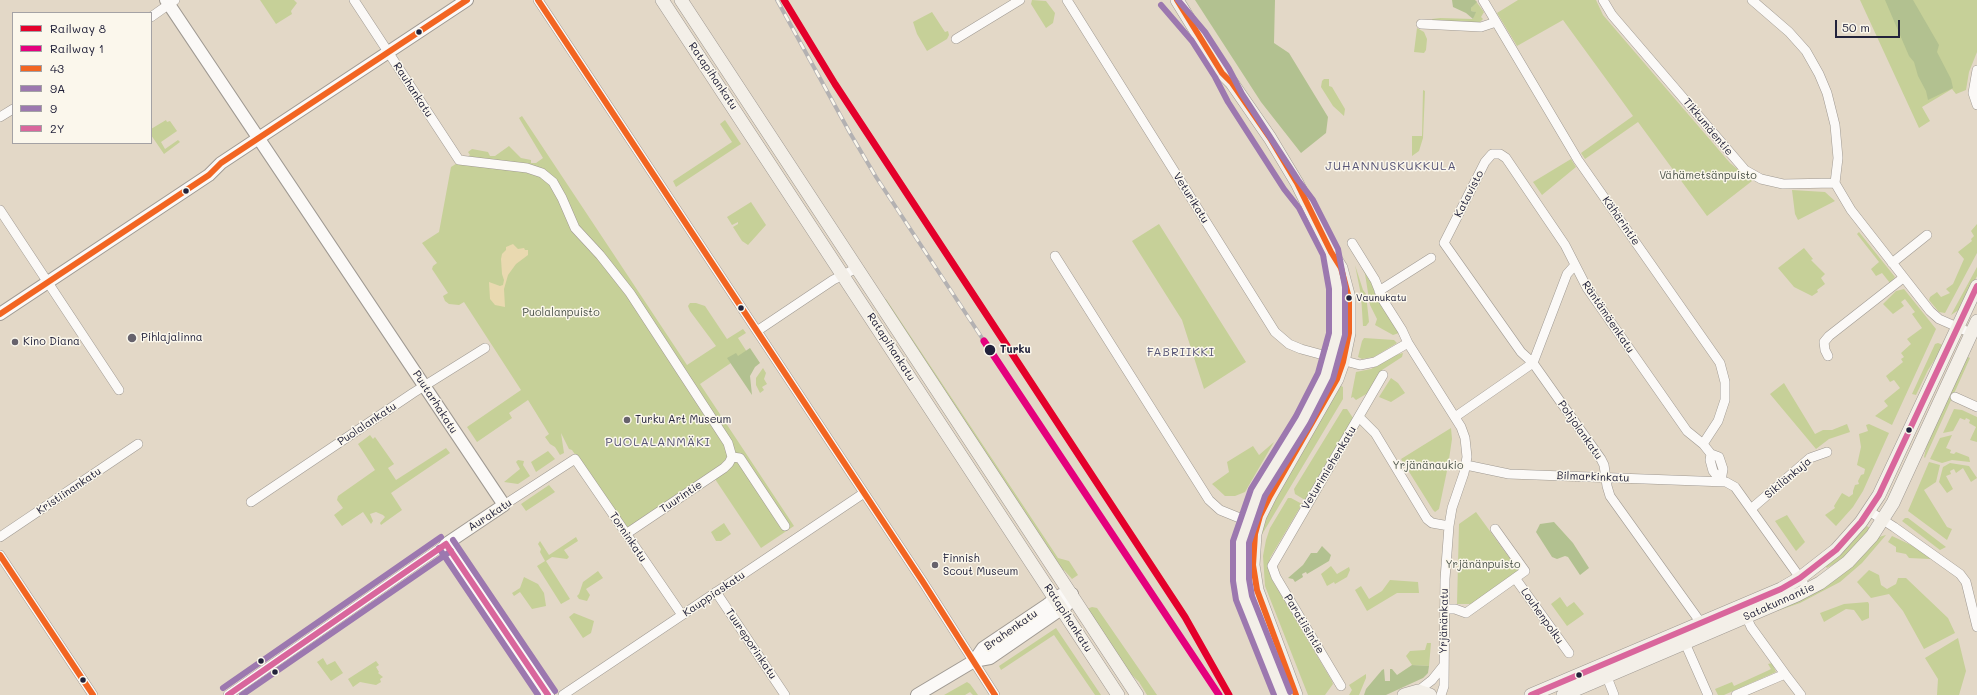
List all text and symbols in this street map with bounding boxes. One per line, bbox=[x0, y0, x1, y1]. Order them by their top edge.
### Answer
legend bbox=[12, 12, 152, 144]
scale bar bbox=[1837, 12, 1902, 38]
text: 50 m bbox=[1842, 19, 1870, 35]
text: Railway 8 bbox=[50, 20, 106, 36]
unlabelled marker bbox=[414, 27, 424, 37]
text: Railway 1 bbox=[50, 40, 104, 56]
street label: Ratapihankatu bbox=[686, 40, 740, 112]
text: 43 bbox=[50, 60, 64, 76]
street label: Rauhankatu bbox=[390, 60, 436, 120]
text: 9A bbox=[50, 80, 65, 96]
street label: Tikkumäentie bbox=[1680, 96, 1736, 158]
text: 9 bbox=[50, 100, 57, 116]
text: 2Y bbox=[50, 120, 65, 136]
district label: JUHANNUSKUKKULA bbox=[1325, 159, 1457, 173]
street label: Katavisto bbox=[1452, 168, 1486, 220]
park label: Vähämetsänpuisto bbox=[1659, 169, 1757, 183]
street label: Veturikatu bbox=[1170, 170, 1212, 226]
unlabelled marker bbox=[181, 186, 191, 196]
street label: Kähärintie bbox=[1599, 194, 1643, 248]
street label: Räntämäenkatu bbox=[1579, 279, 1637, 355]
place label: Vaunukatu bbox=[1356, 292, 1407, 304]
marker: Vaunukatu bbox=[1344, 293, 1354, 303]
unlabelled marker bbox=[736, 303, 746, 313]
park label: Puolalanpuisto bbox=[522, 306, 600, 320]
street label: Ratapihankatu bbox=[864, 311, 918, 383]
place label: Pihlajalinna bbox=[141, 331, 203, 345]
marker: Pihlajalinna bbox=[126, 332, 138, 344]
place label: Kino Diana bbox=[23, 335, 80, 349]
marker: Kino Diana bbox=[10, 337, 20, 347]
marker: Turku bbox=[983, 343, 997, 357]
place label: Turku bbox=[1000, 343, 1031, 357]
district label: FABRIIKKI bbox=[1147, 345, 1215, 359]
street label: Puutarhakatu bbox=[410, 368, 460, 436]
street label: Pohjolankatu bbox=[1555, 398, 1605, 462]
street label: Puolalankatu bbox=[335, 399, 399, 449]
place label: Turku Art Museum bbox=[635, 413, 731, 427]
marker: Turku Art Museum bbox=[622, 415, 632, 425]
street label: Veturimiehenkatu bbox=[1299, 424, 1359, 512]
unlabelled marker bbox=[1904, 425, 1914, 435]
district label: PUOLALANMÄKI bbox=[605, 435, 711, 449]
street label: Sikilänkuja bbox=[1762, 455, 1814, 501]
park label: Yrjänänaukio bbox=[1393, 459, 1463, 473]
street label: Kristiinankatu bbox=[34, 465, 104, 517]
street label: Bilmarkinkatu bbox=[1556, 469, 1630, 485]
street label: Tuurintie bbox=[657, 478, 705, 516]
street label: Aurakatu bbox=[466, 496, 514, 534]
street label: Torninkatu bbox=[607, 510, 649, 564]
place label: Finnish Scout Museum bbox=[943, 552, 1018, 578]
park label: Yrjänänpuisto bbox=[1445, 558, 1521, 572]
marker: Finnish Scout Museum bbox=[930, 560, 940, 570]
street label: Kauppiaskatu bbox=[680, 568, 748, 620]
street label: Satakunnantie bbox=[1741, 580, 1817, 624]
street label: Ratapihankatu bbox=[1041, 582, 1095, 654]
street label: Louhenpolku bbox=[1518, 585, 1566, 647]
street label: Yrjänänkatu bbox=[1437, 588, 1451, 654]
street label: Paratiisintie bbox=[1281, 592, 1327, 656]
street label: Tuureporinkatu bbox=[723, 606, 779, 682]
street label: Brahenkatu bbox=[982, 607, 1040, 653]
unlabelled marker bbox=[256, 656, 266, 666]
unlabelled marker bbox=[270, 667, 280, 677]
unlabelled marker bbox=[1574, 670, 1584, 680]
unlabelled marker bbox=[78, 675, 88, 685]

